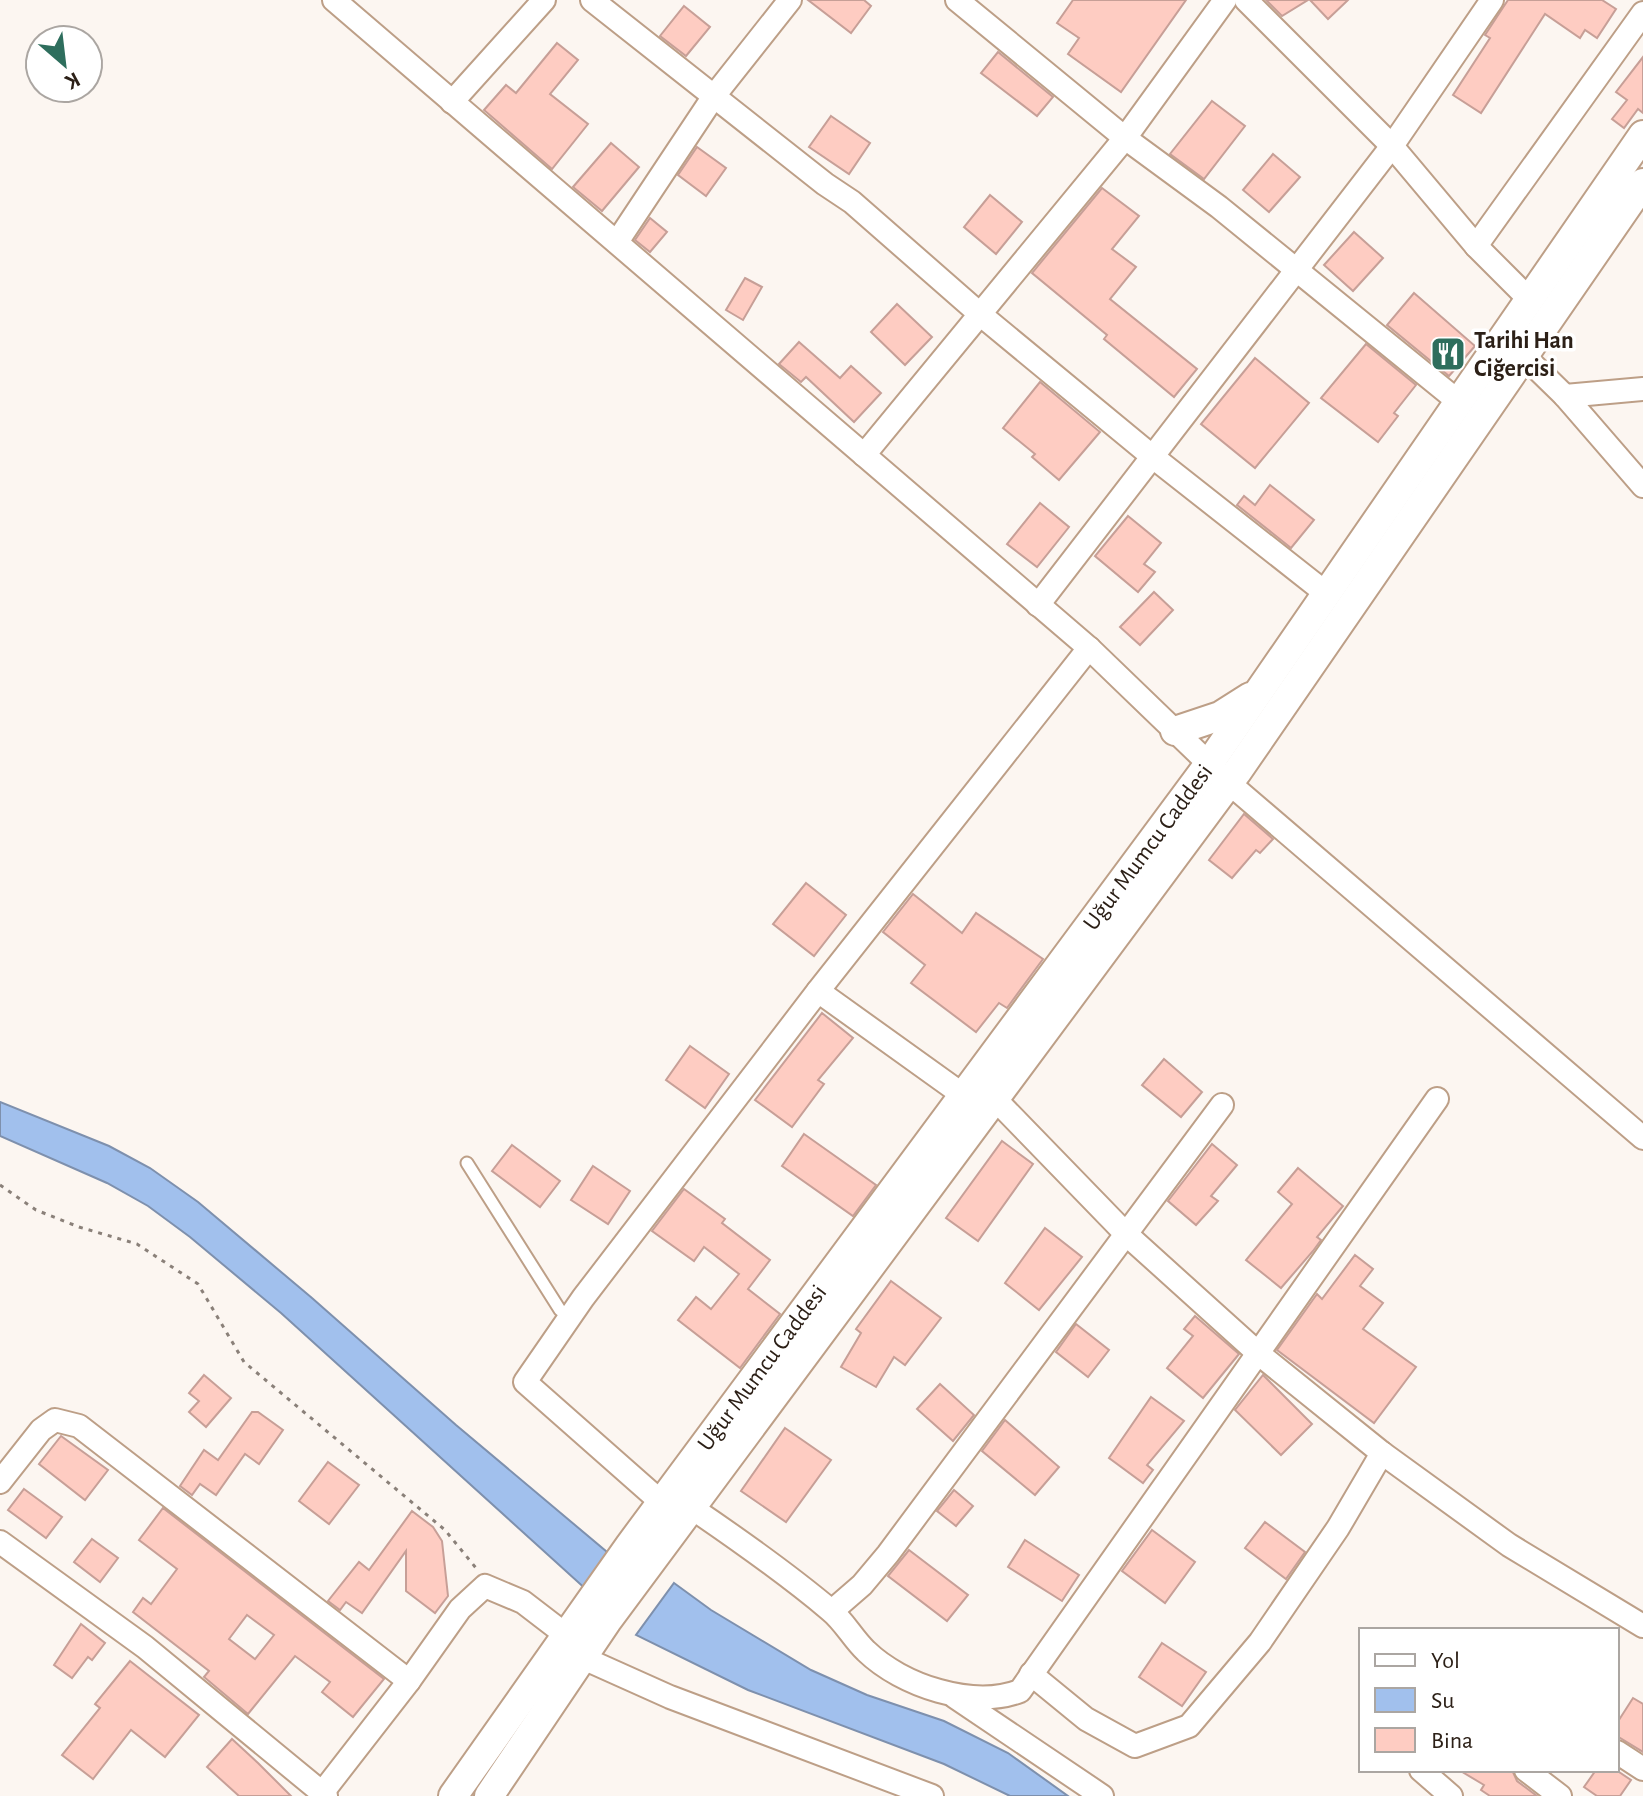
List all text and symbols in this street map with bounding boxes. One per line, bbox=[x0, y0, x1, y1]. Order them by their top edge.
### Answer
north arrow bbox=[24, 24, 104, 104]
text: K bbox=[61, 68, 84, 94]
place label: Tarihi Han Ciğercisi bbox=[1474, 329, 1574, 381]
restaurant icon: Tarihi Han Ciğercisi bbox=[1429, 335, 1467, 373]
street label: Uğur Mumcu Caddesi bbox=[1079, 760, 1217, 935]
street label: Uğur Mumcu Caddesi bbox=[693, 1281, 831, 1456]
legend bbox=[1359, 1628, 1619, 1772]
text: Yol bbox=[1431, 1649, 1460, 1673]
text: Su bbox=[1431, 1689, 1455, 1713]
text: Bina bbox=[1431, 1729, 1473, 1753]

